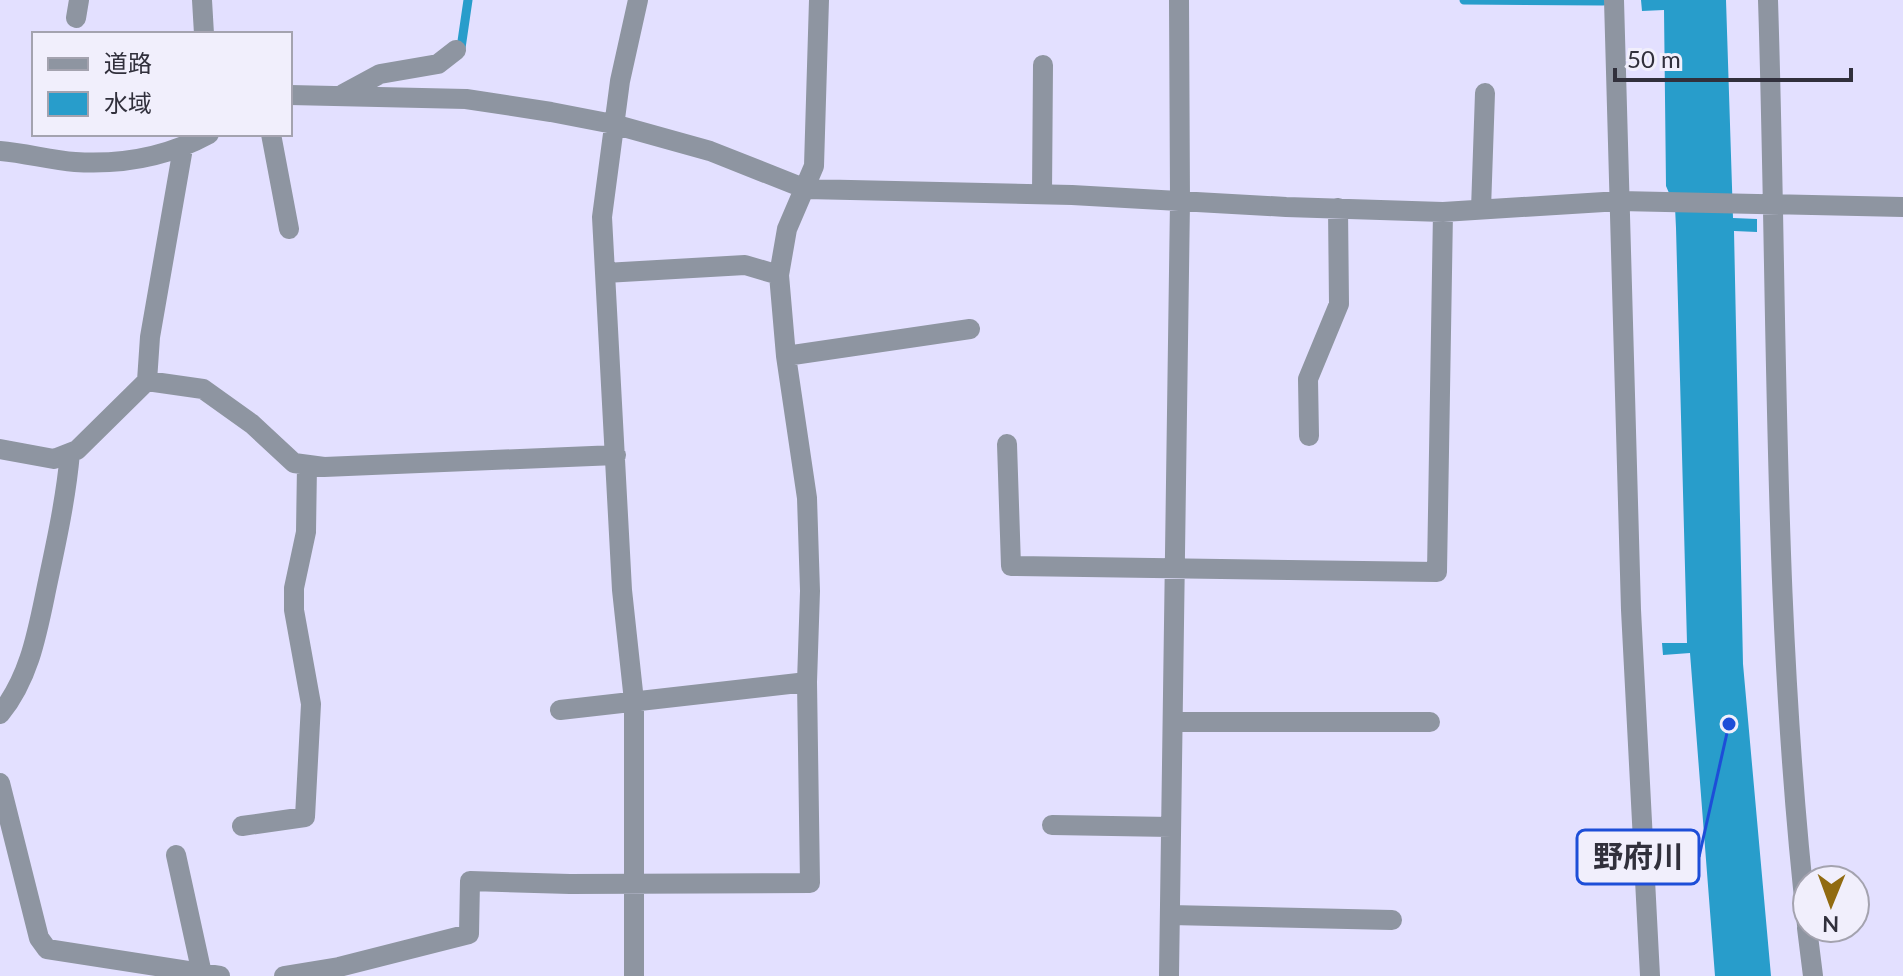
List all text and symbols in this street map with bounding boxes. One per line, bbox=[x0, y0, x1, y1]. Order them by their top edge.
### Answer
legend bbox=[32, 32, 292, 136]
scale bar bbox=[1615, 32, 1851, 82]
text: 50 m bbox=[1627, 44, 1681, 73]
text: 道路 bbox=[104, 48, 152, 77]
text: 水域 bbox=[104, 88, 152, 117]
callout: 野府川 bbox=[1577, 830, 1699, 884]
text: 野府川 bbox=[1593, 837, 1683, 873]
north arrow bbox=[1791, 864, 1871, 944]
text: N bbox=[1822, 911, 1839, 938]

